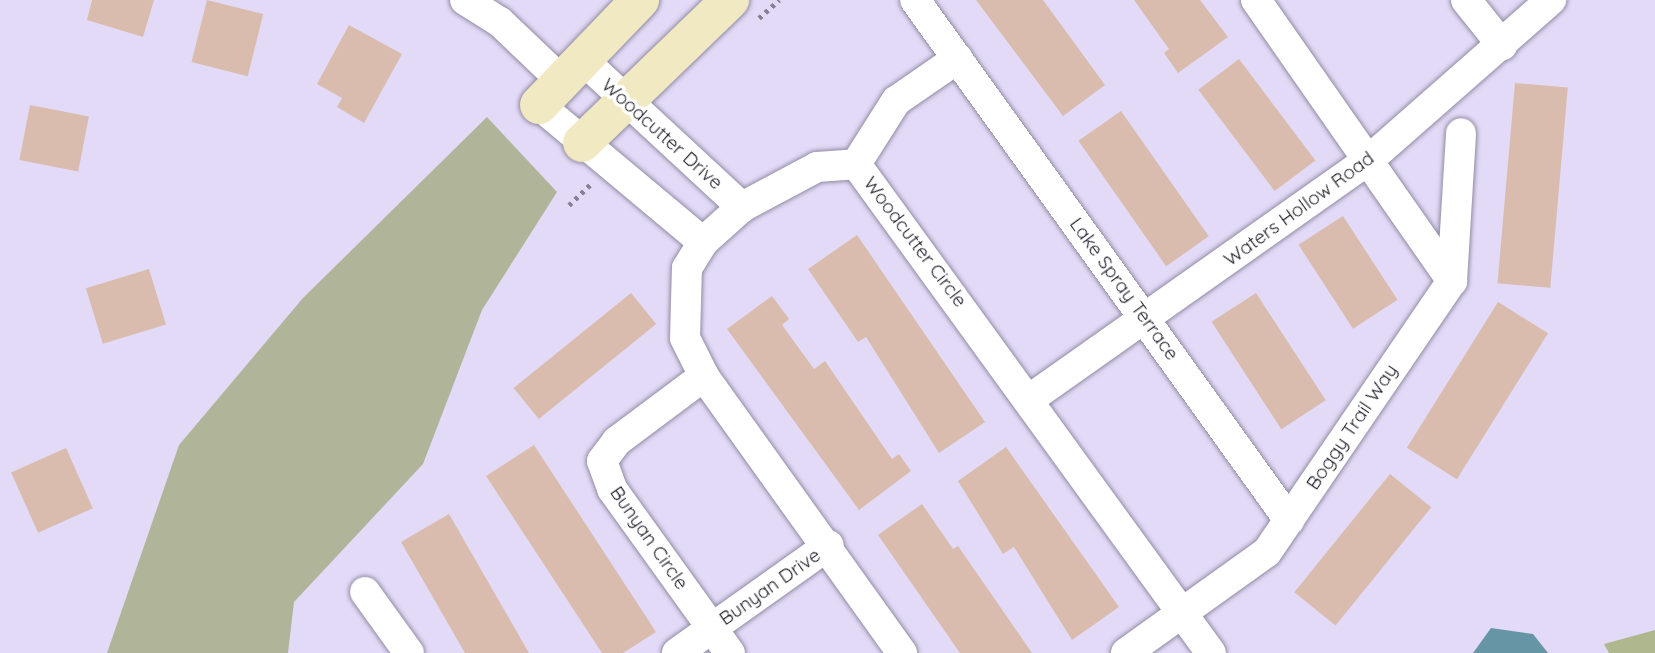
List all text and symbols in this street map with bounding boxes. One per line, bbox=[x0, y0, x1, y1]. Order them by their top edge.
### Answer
street label: Woodcutter Drive bbox=[597, 74, 727, 194]
street label: Waters Hollow Road bbox=[1219, 147, 1379, 271]
street label: Woodcutter Circle bbox=[859, 172, 971, 312]
street label: Lake Spray Terrace bbox=[1065, 213, 1183, 365]
street label: Boggy Trail Way bbox=[1302, 360, 1402, 494]
street label: Bunyan Circle bbox=[605, 482, 693, 594]
street label: Bunyan Drive bbox=[715, 544, 825, 630]

